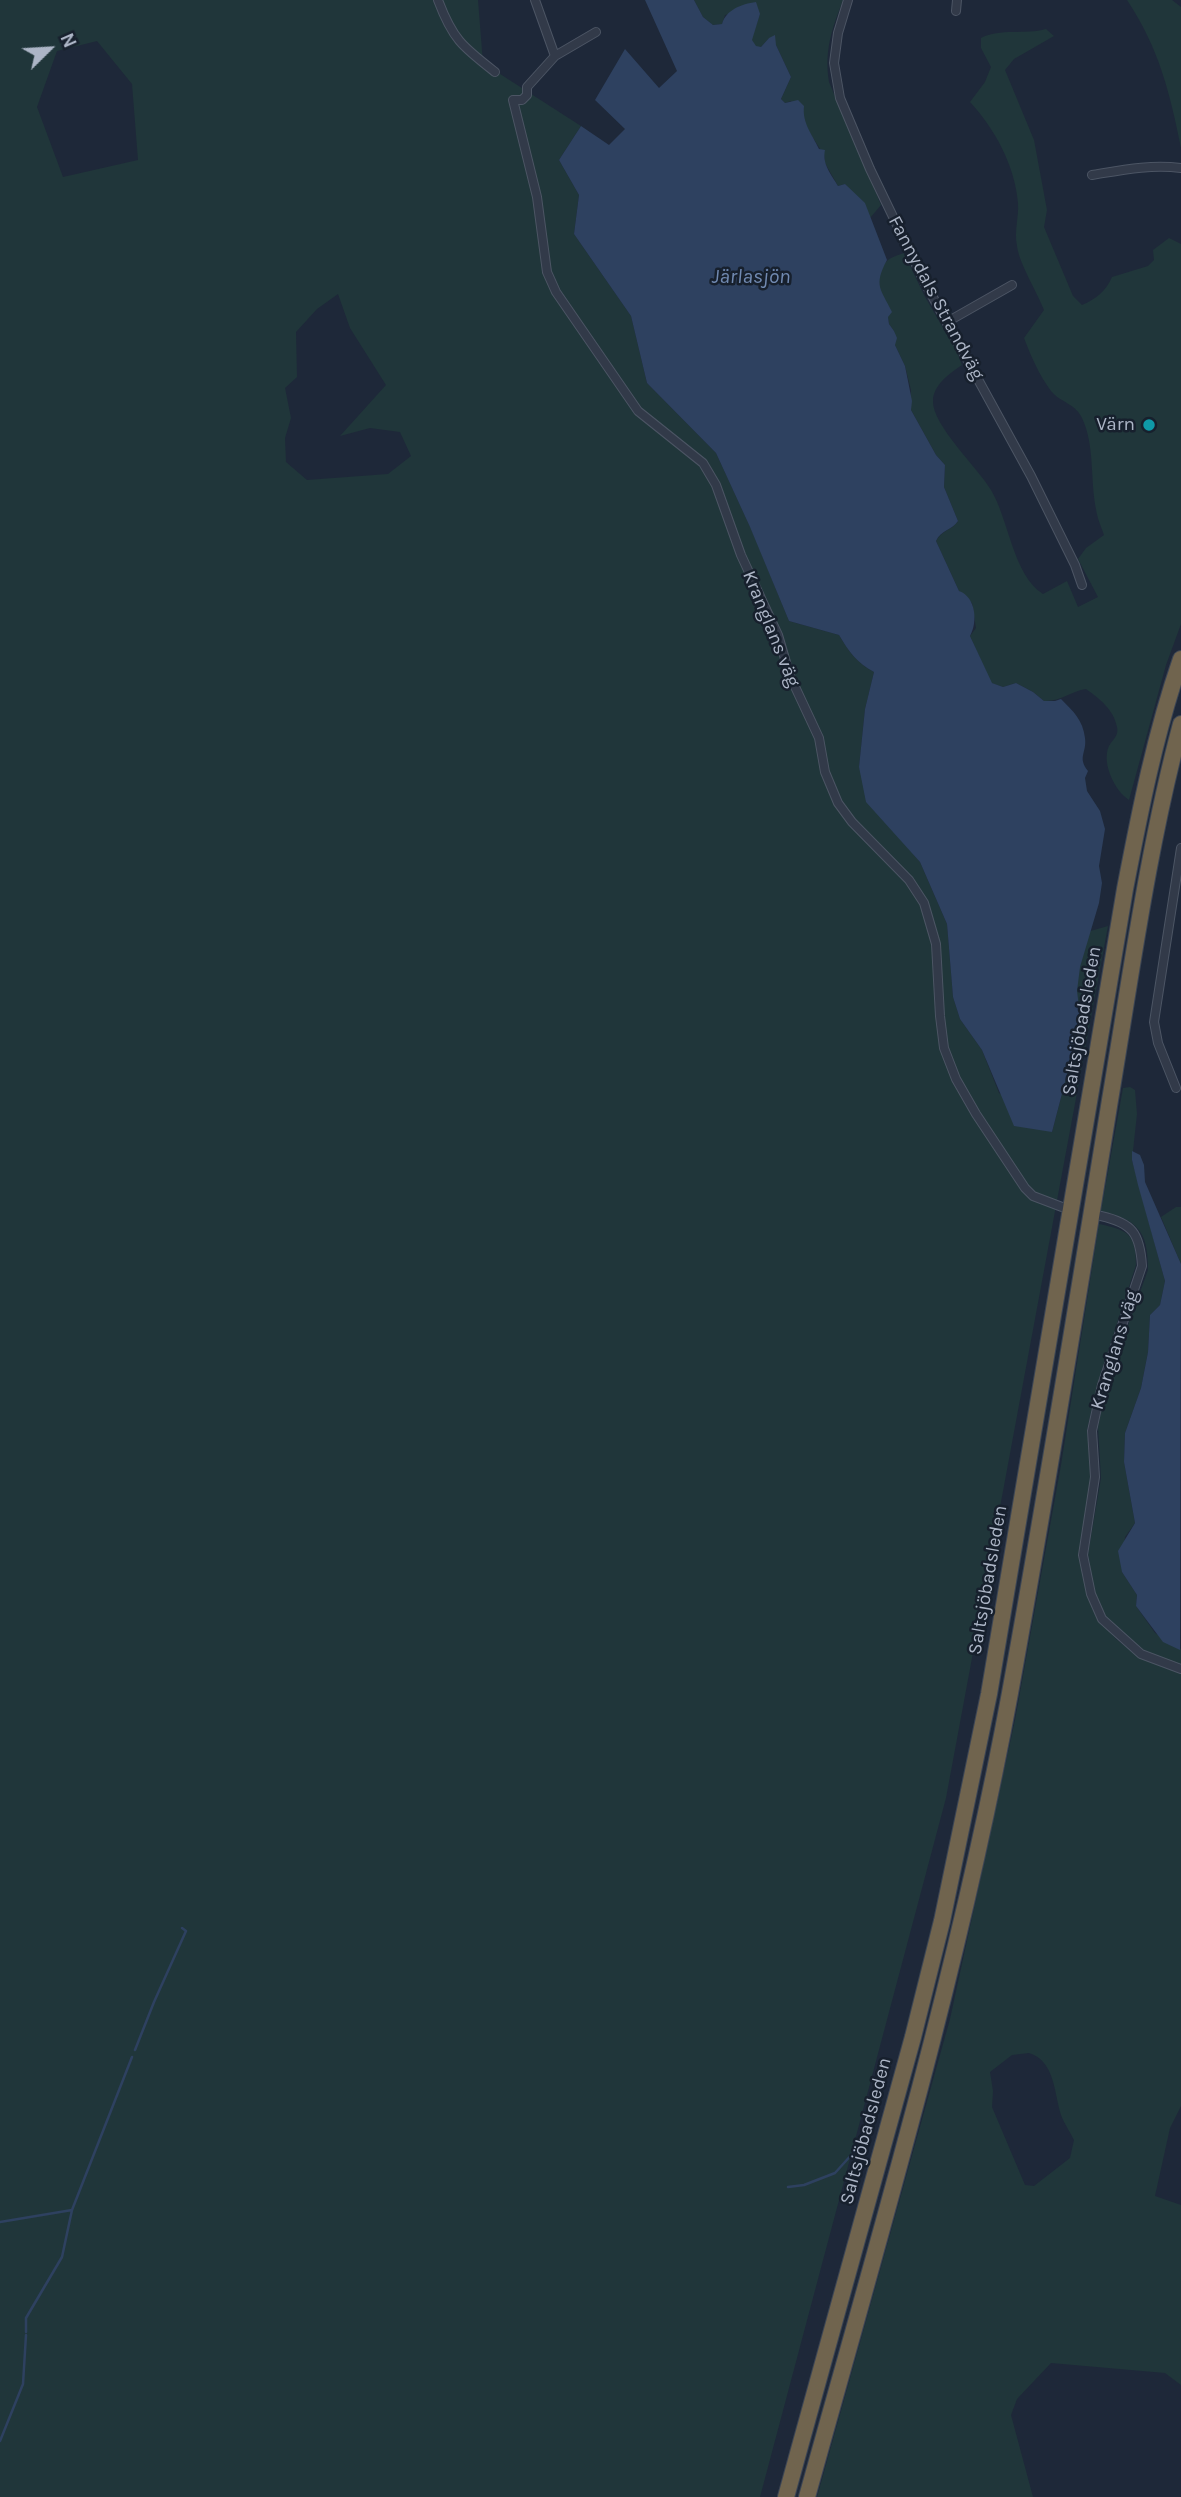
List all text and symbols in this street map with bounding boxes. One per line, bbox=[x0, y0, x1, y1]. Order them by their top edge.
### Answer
north arrow bbox=[14, 14, 84, 84]
text: N bbox=[55, 30, 81, 51]
street label: Fannydals Strandväg bbox=[883, 212, 989, 384]
water label: Järlasjön bbox=[712, 264, 790, 290]
place label: Värn bbox=[1096, 414, 1135, 436]
marker: Värn bbox=[1141, 417, 1157, 433]
street label: Kranglans väg bbox=[737, 567, 805, 691]
street label: Saltsjöbadsleden bbox=[1058, 945, 1106, 1097]
street label: Kranglans väg bbox=[1086, 1288, 1144, 1412]
street label: Saltsjöbadsleden bbox=[964, 1504, 1012, 1656]
street label: Saltsjöbadsleden bbox=[835, 2055, 897, 2207]

